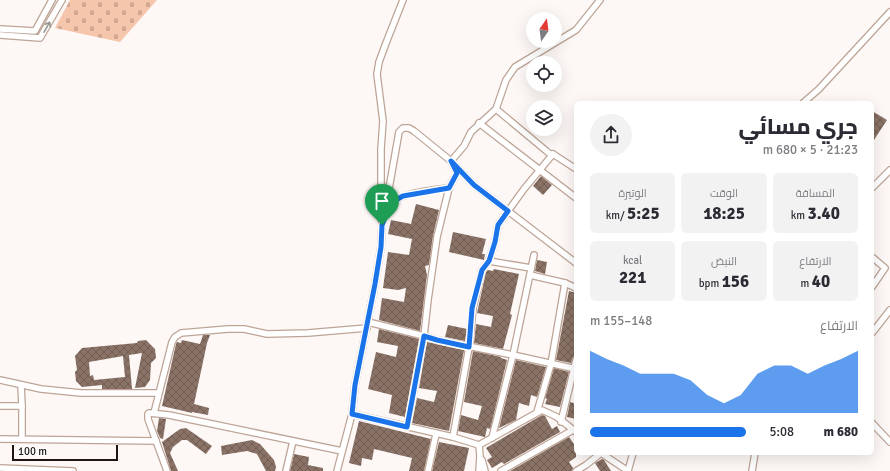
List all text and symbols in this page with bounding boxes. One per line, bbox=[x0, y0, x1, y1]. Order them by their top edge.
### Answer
north arrow bbox=[526, 12, 562, 48]
map controls bbox=[526, 12, 562, 136]
one-way arrow bbox=[43, 21, 51, 33]
button: locate bbox=[526, 56, 562, 92]
button: layers bbox=[526, 100, 562, 136]
text: جري مسائي bbox=[739, 113, 858, 140]
button: share bbox=[590, 114, 632, 156]
text: 21:23 · 5 × 680 m bbox=[763, 142, 858, 158]
pin bbox=[365, 184, 399, 225]
text: الوتيرة bbox=[619, 187, 647, 200]
text: الوقت bbox=[710, 187, 738, 200]
text: المسافة bbox=[796, 187, 835, 200]
icon: arrive bbox=[371, 190, 393, 212]
text: 5:25 bbox=[627, 203, 660, 224]
text: 18:25 bbox=[703, 203, 745, 224]
text: 3.40 bbox=[807, 203, 840, 224]
text: /km bbox=[606, 209, 627, 222]
text: km bbox=[791, 209, 807, 222]
text: kcal bbox=[623, 254, 642, 267]
text: النبض bbox=[711, 255, 737, 268]
text: الارتفاع bbox=[799, 255, 831, 268]
text: 221 bbox=[619, 267, 646, 288]
text: 156 bbox=[722, 271, 749, 292]
text: 40 bbox=[812, 271, 830, 292]
text: bpm bbox=[699, 277, 722, 290]
text: m bbox=[801, 277, 812, 290]
text: 148–155 m bbox=[590, 313, 652, 329]
text: الارتفاع bbox=[820, 318, 858, 334]
text: 5:08 bbox=[769, 424, 794, 440]
text: 680 m bbox=[824, 424, 858, 440]
scale bar bbox=[12, 443, 118, 462]
text: 100 m bbox=[18, 445, 47, 458]

